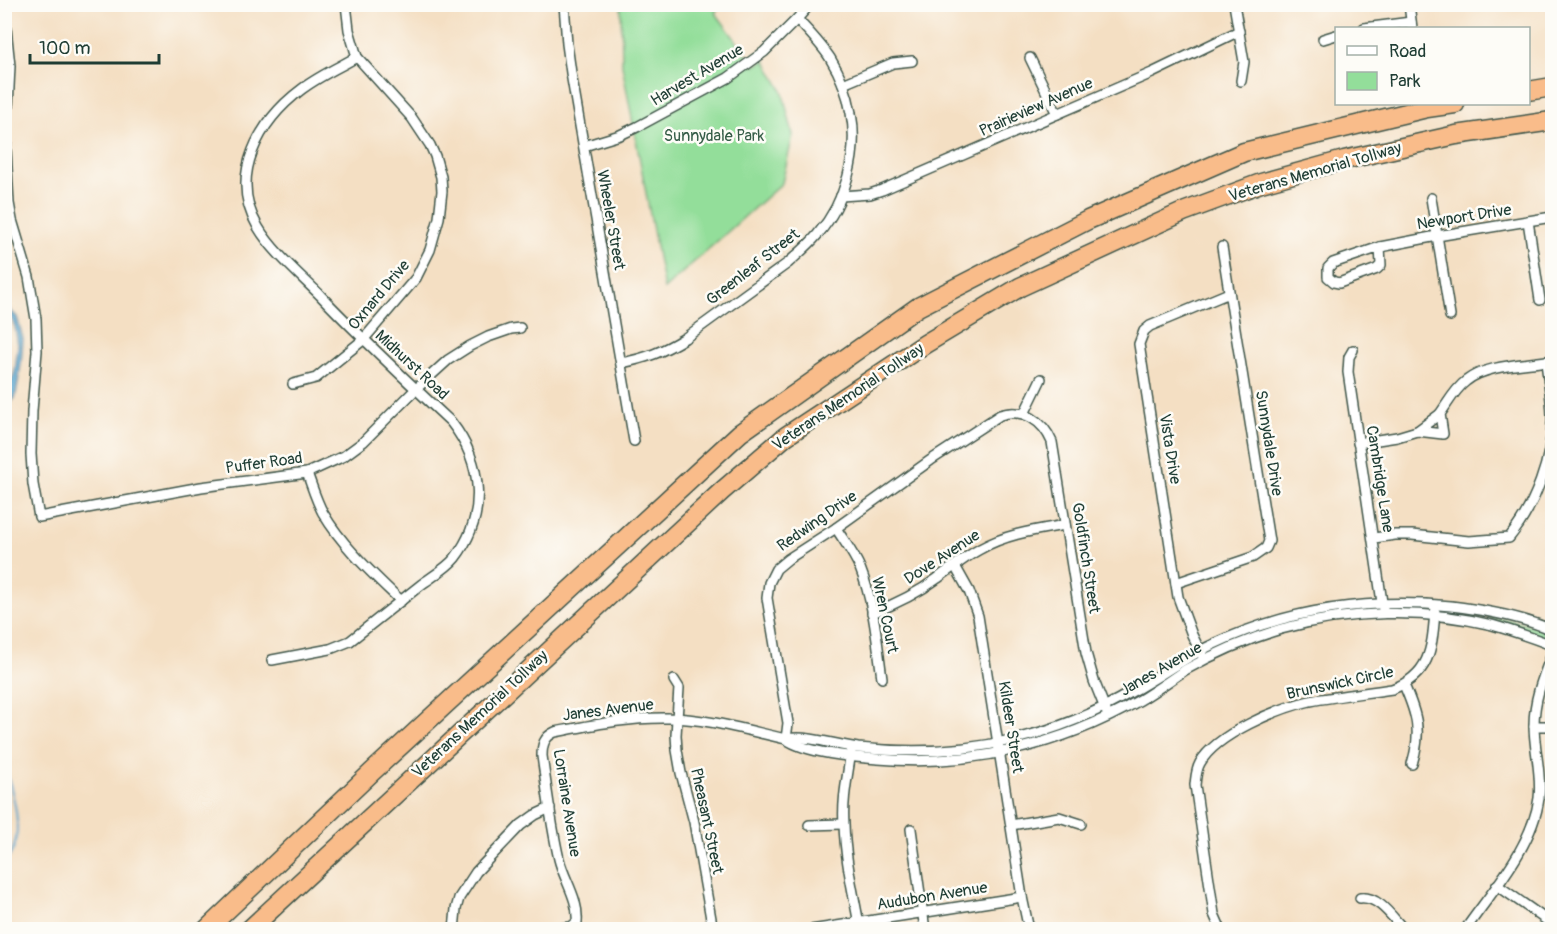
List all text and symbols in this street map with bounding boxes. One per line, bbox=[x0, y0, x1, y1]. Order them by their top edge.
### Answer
scale bar bbox=[30, 27, 159, 65]
legend bbox=[1335, 27, 1530, 105]
text: 100 m bbox=[39, 37, 91, 60]
street label: Harvest Avenue bbox=[647, 39, 747, 111]
text: Road bbox=[1389, 40, 1426, 63]
text: Park bbox=[1389, 70, 1421, 93]
street label: Prairieview Avenue bbox=[976, 73, 1096, 141]
park label: Sunnydale Park bbox=[664, 126, 765, 146]
street label: Veterans Memorial Tollway bbox=[1226, 138, 1404, 206]
street label: Wheeler Street bbox=[592, 168, 630, 272]
street label: Newport Drive bbox=[1415, 200, 1513, 234]
street label: Greenleaf Street bbox=[702, 224, 804, 310]
street label: Oxnard Drive bbox=[344, 256, 414, 334]
street label: Midhurst Road bbox=[371, 326, 453, 404]
street label: Veterans Memorial Tollway bbox=[768, 339, 928, 455]
street label: Sunnydale Drive bbox=[1251, 389, 1287, 497]
street label: Vista Drive bbox=[1155, 412, 1185, 486]
street label: Cambridge Lane bbox=[1362, 424, 1398, 534]
street label: Puffer Road bbox=[224, 448, 304, 478]
street label: Redwing Drive bbox=[773, 486, 861, 556]
street label: Goldfinch Street bbox=[1067, 501, 1105, 615]
street label: Dove Avenue bbox=[900, 525, 984, 589]
street label: Wren Court bbox=[867, 575, 903, 656]
street label: Janes Avenue bbox=[1116, 637, 1206, 701]
street label: Veterans Memorial Tollway bbox=[408, 646, 552, 782]
street label: Brunswick Circle bbox=[1285, 662, 1395, 704]
street label: Kildeer Street bbox=[994, 680, 1028, 775]
street label: Janes Avenue bbox=[561, 694, 655, 725]
street label: Lorraine Avenue bbox=[549, 748, 585, 858]
street label: Pheasant Street bbox=[686, 766, 728, 876]
street label: Audubon Avenue bbox=[875, 877, 989, 915]

